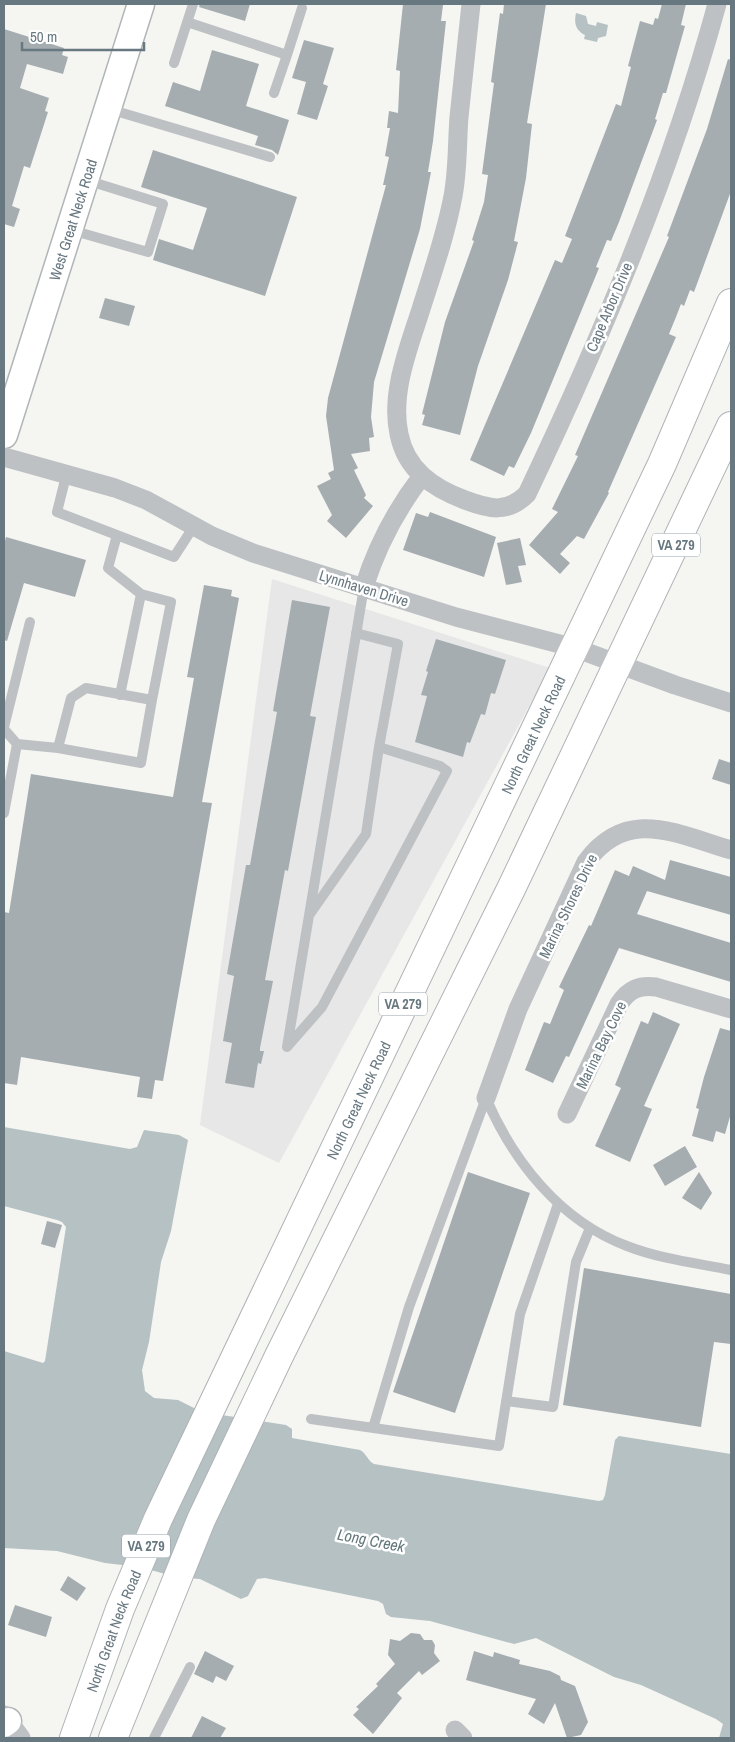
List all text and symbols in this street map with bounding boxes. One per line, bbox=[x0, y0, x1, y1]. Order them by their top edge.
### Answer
scale bar bbox=[22, 20, 145, 52]
text: 50 m bbox=[30, 26, 57, 47]
street label: West Great Neck Road bbox=[43, 156, 102, 283]
street label: Cape Arbor Drive bbox=[581, 259, 637, 355]
road number: VA 279 bbox=[652, 534, 700, 556]
street label: Lynnhaven Drive bbox=[317, 564, 411, 612]
street label: North Great Neck Road bbox=[496, 672, 570, 797]
street label: Marina Shores Drive bbox=[534, 850, 602, 962]
road number: VA 279 bbox=[379, 992, 427, 1016]
street label: Marina Bay Cove bbox=[571, 998, 631, 1092]
street label: North Great Neck Road bbox=[321, 1037, 395, 1163]
water label: Long Creek bbox=[336, 1523, 407, 1557]
road number: VA 279 bbox=[122, 1534, 170, 1558]
street label: North Great Neck Road bbox=[81, 1567, 146, 1695]

